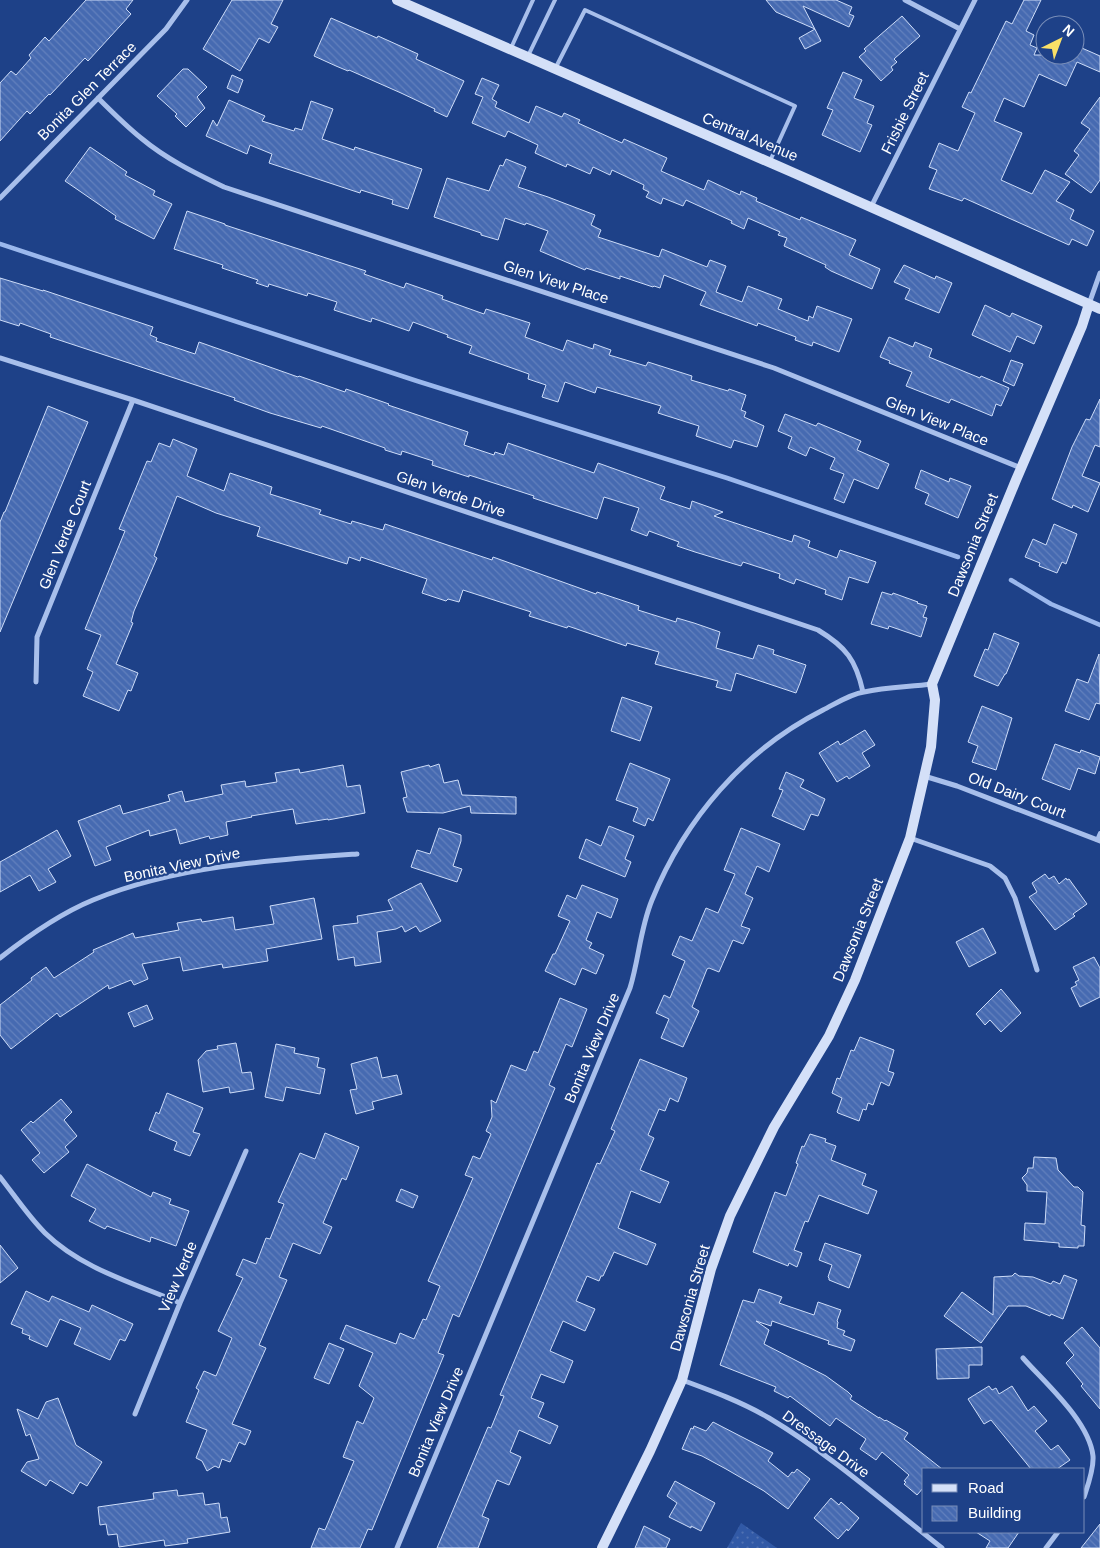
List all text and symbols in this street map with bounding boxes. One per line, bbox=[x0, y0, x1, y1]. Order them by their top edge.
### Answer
north arrow bbox=[1035, 15, 1085, 65]
text: N bbox=[1060, 21, 1078, 40]
street label: Bonita Glen Terrace bbox=[34, 38, 139, 143]
street label: Frisbie Street bbox=[877, 68, 932, 157]
street label: Central Avenue bbox=[700, 109, 801, 164]
street label: Glen View Place bbox=[501, 256, 611, 307]
street label: Glen View Place bbox=[883, 392, 991, 449]
street label: Glen Verde Drive bbox=[394, 467, 508, 520]
street label: Glen Verde Court bbox=[35, 477, 94, 592]
street label: Dawsonia Street bbox=[944, 490, 1001, 599]
street label: Old Dairy Court bbox=[966, 768, 1069, 821]
street label: Bonita View Drive bbox=[122, 844, 241, 885]
street label: Dawsonia Street bbox=[829, 875, 886, 984]
street label: Bonita View Drive bbox=[561, 990, 622, 1105]
street label: View Verde bbox=[155, 1239, 200, 1315]
street label: Dawsonia Street bbox=[666, 1242, 713, 1353]
street label: Bonita View Drive bbox=[405, 1364, 466, 1479]
street label: Dressage Drive bbox=[779, 1406, 873, 1481]
legend bbox=[922, 1468, 1085, 1533]
text: Road bbox=[968, 1479, 1004, 1496]
text: Building bbox=[968, 1504, 1021, 1521]

